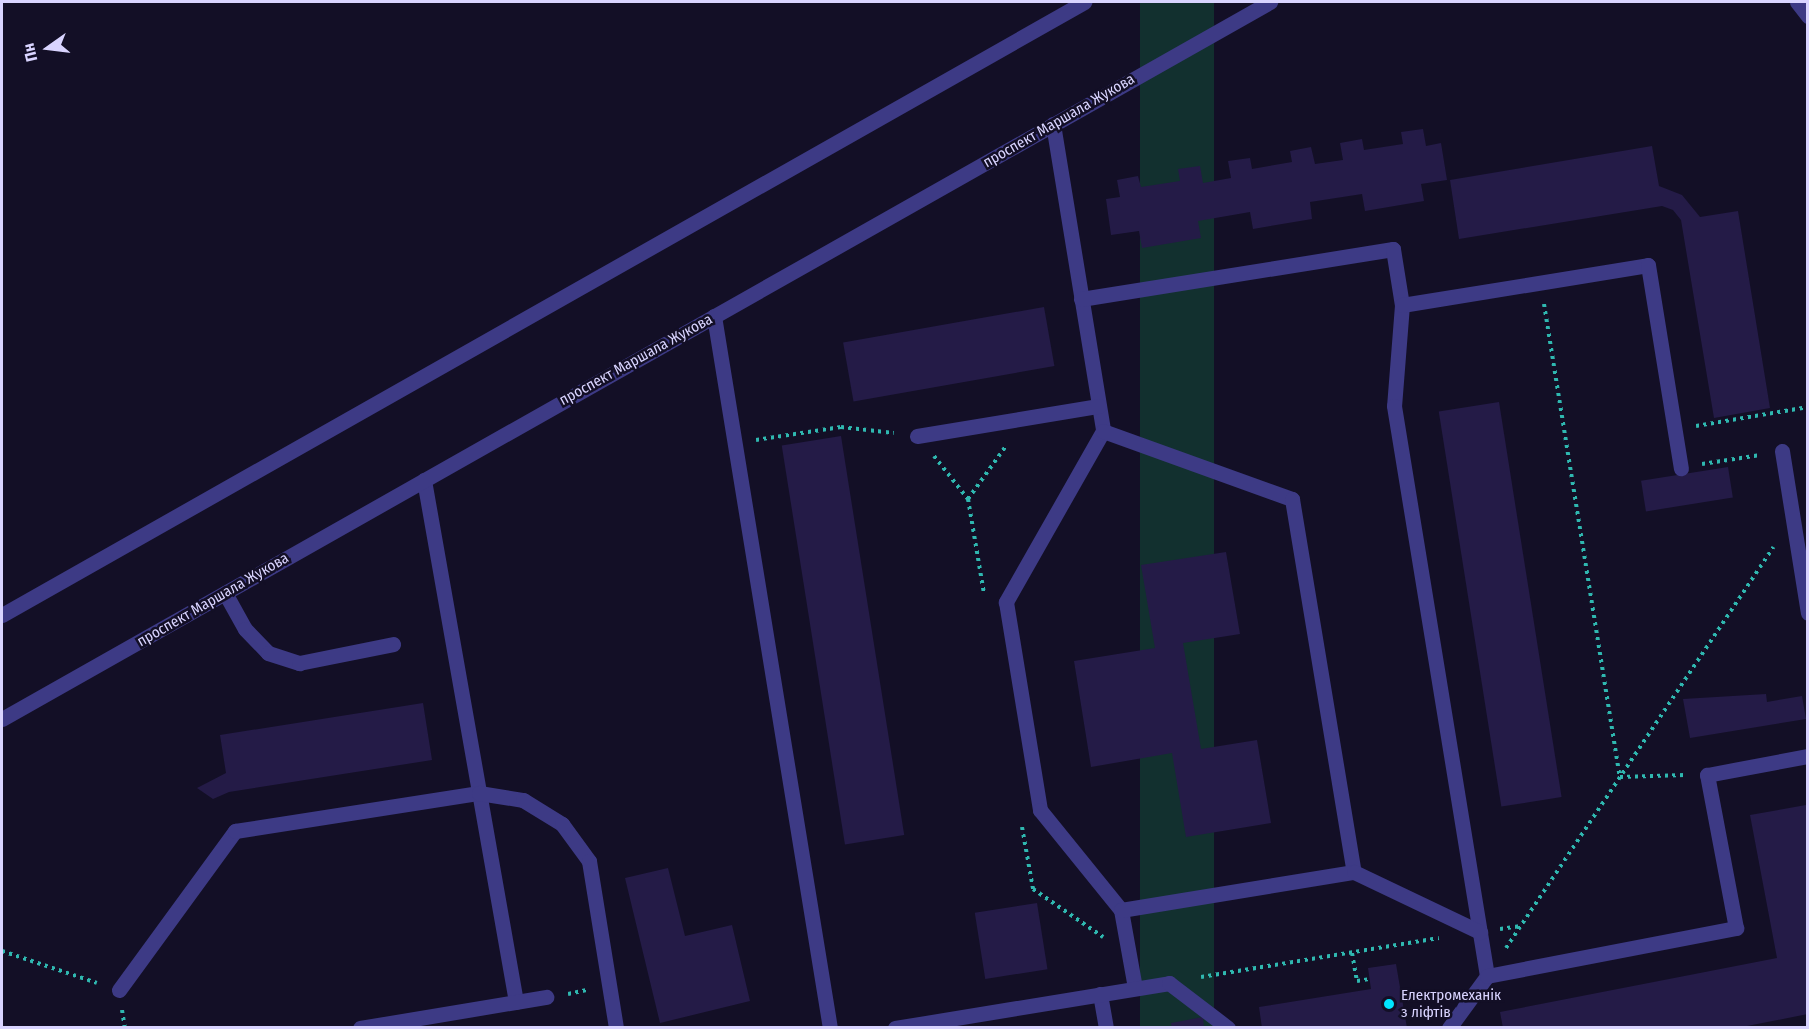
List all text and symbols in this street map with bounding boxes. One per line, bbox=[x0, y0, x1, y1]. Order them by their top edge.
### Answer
north arrow bbox=[18, 18, 78, 78]
text: Пн bbox=[19, 41, 41, 64]
street label: проспект Маршала Жукова bbox=[980, 70, 1138, 172]
street label: проспект Маршала Жукова bbox=[556, 310, 716, 410]
street label: проспект Маршала Жукова bbox=[134, 549, 292, 651]
place label: Електромеханік з ліфтів bbox=[1401, 986, 1501, 1021]
marker: Електромеханік з ліфтів bbox=[1382, 997, 1396, 1011]

